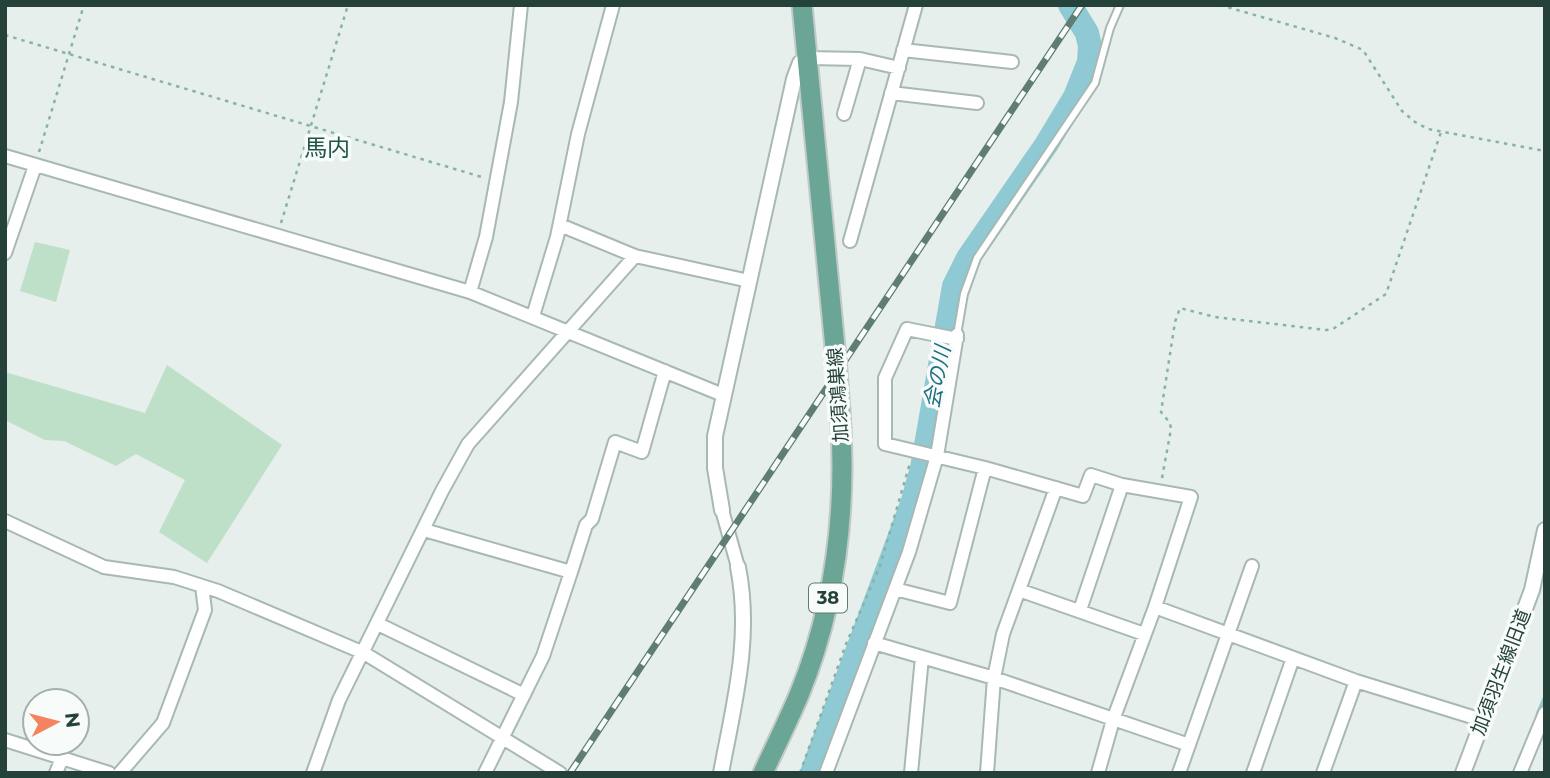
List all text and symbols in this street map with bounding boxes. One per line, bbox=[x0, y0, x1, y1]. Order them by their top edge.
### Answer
district label: 馬内 bbox=[304, 134, 350, 162]
water label: 会の川 bbox=[919, 342, 956, 410]
street label: 加須鴻巣線 bbox=[823, 347, 853, 443]
road number: 38 bbox=[809, 584, 847, 612]
street label: 加須羽生線旧道 bbox=[1466, 606, 1536, 738]
north arrow bbox=[21, 687, 91, 757]
text: N bbox=[60, 711, 85, 729]

